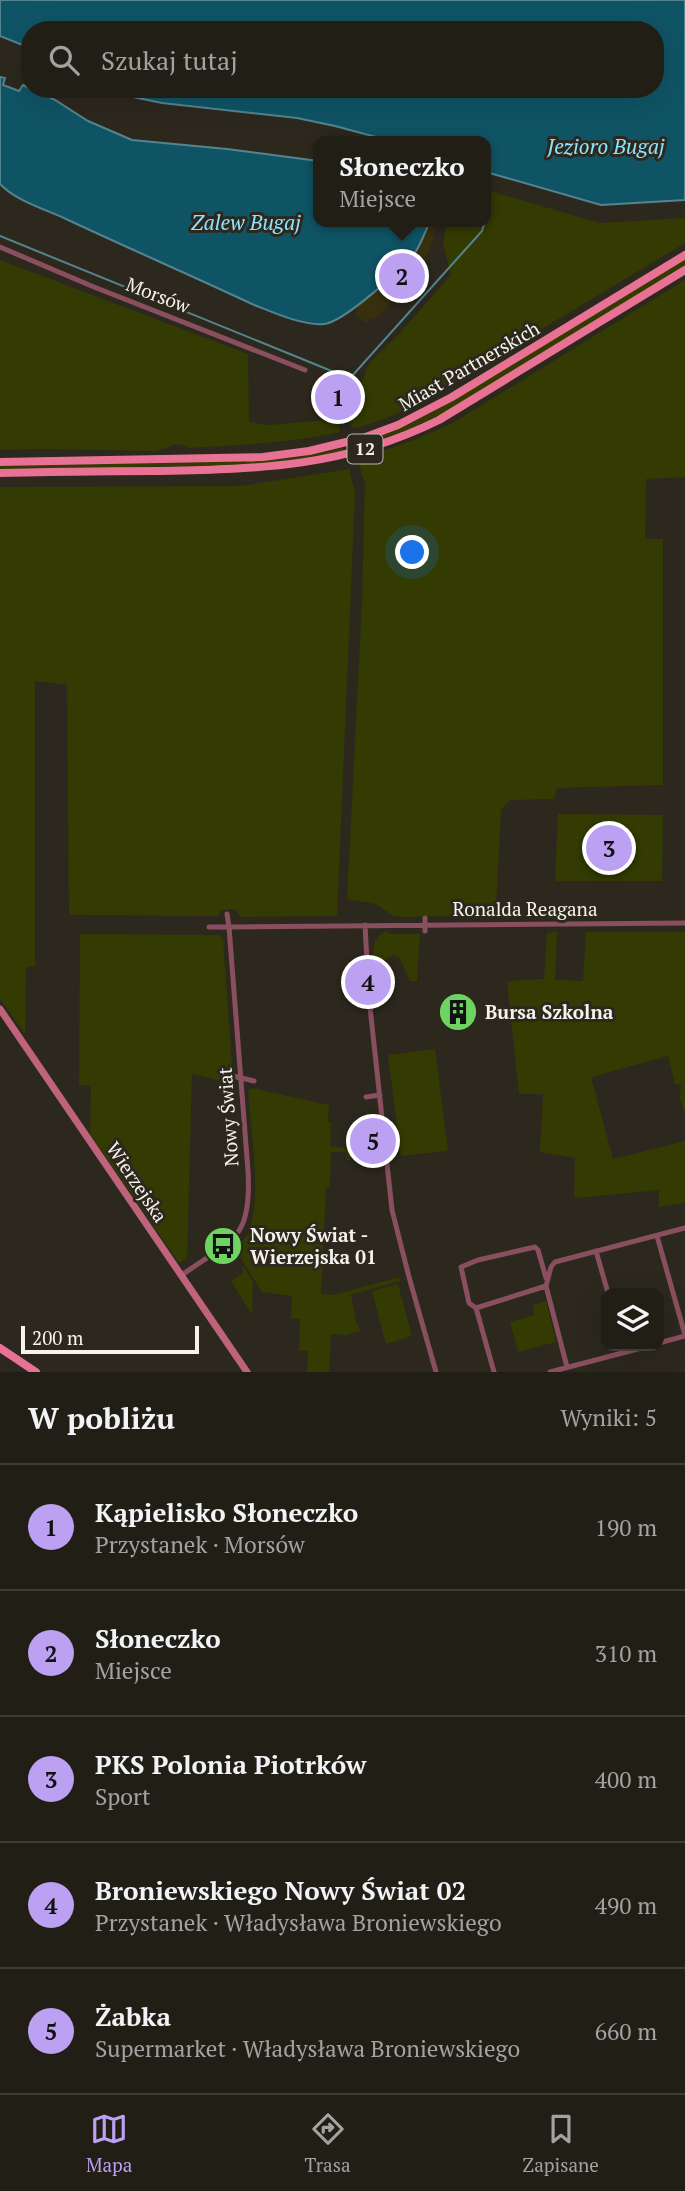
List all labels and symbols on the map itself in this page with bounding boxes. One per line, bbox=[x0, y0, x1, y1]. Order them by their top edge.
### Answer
water label: Jezioro Bugaj bbox=[546, 132, 665, 160]
water label: Zalew Bugaj bbox=[191, 208, 301, 236]
pin: 2 bbox=[379, 250, 425, 302]
street label: Morsów bbox=[123, 271, 195, 319]
street label: Miast Partnerskich bbox=[394, 315, 544, 416]
pin: 1 bbox=[315, 371, 361, 423]
road number: 12 bbox=[348, 434, 382, 463]
your location bbox=[395, 535, 429, 569]
pin: 3 bbox=[586, 822, 632, 874]
street label: Ronalda Reagana bbox=[453, 896, 598, 921]
pin: 4 bbox=[345, 956, 391, 1008]
building icon: Bursa Szkolna bbox=[437, 991, 479, 1033]
place label: Bursa Szkolna bbox=[485, 999, 614, 1024]
street label: Nowy Świat bbox=[212, 1067, 243, 1167]
pin: 5 bbox=[350, 1115, 396, 1167]
street label: Wierzejska bbox=[101, 1137, 174, 1227]
place label: Nowy Świat - Wierzejska 01 bbox=[250, 1222, 377, 1269]
bus stop icon: Nowy Świat - Wierzejska 01 bbox=[202, 1225, 244, 1267]
scale bar bbox=[21, 1323, 200, 1355]

